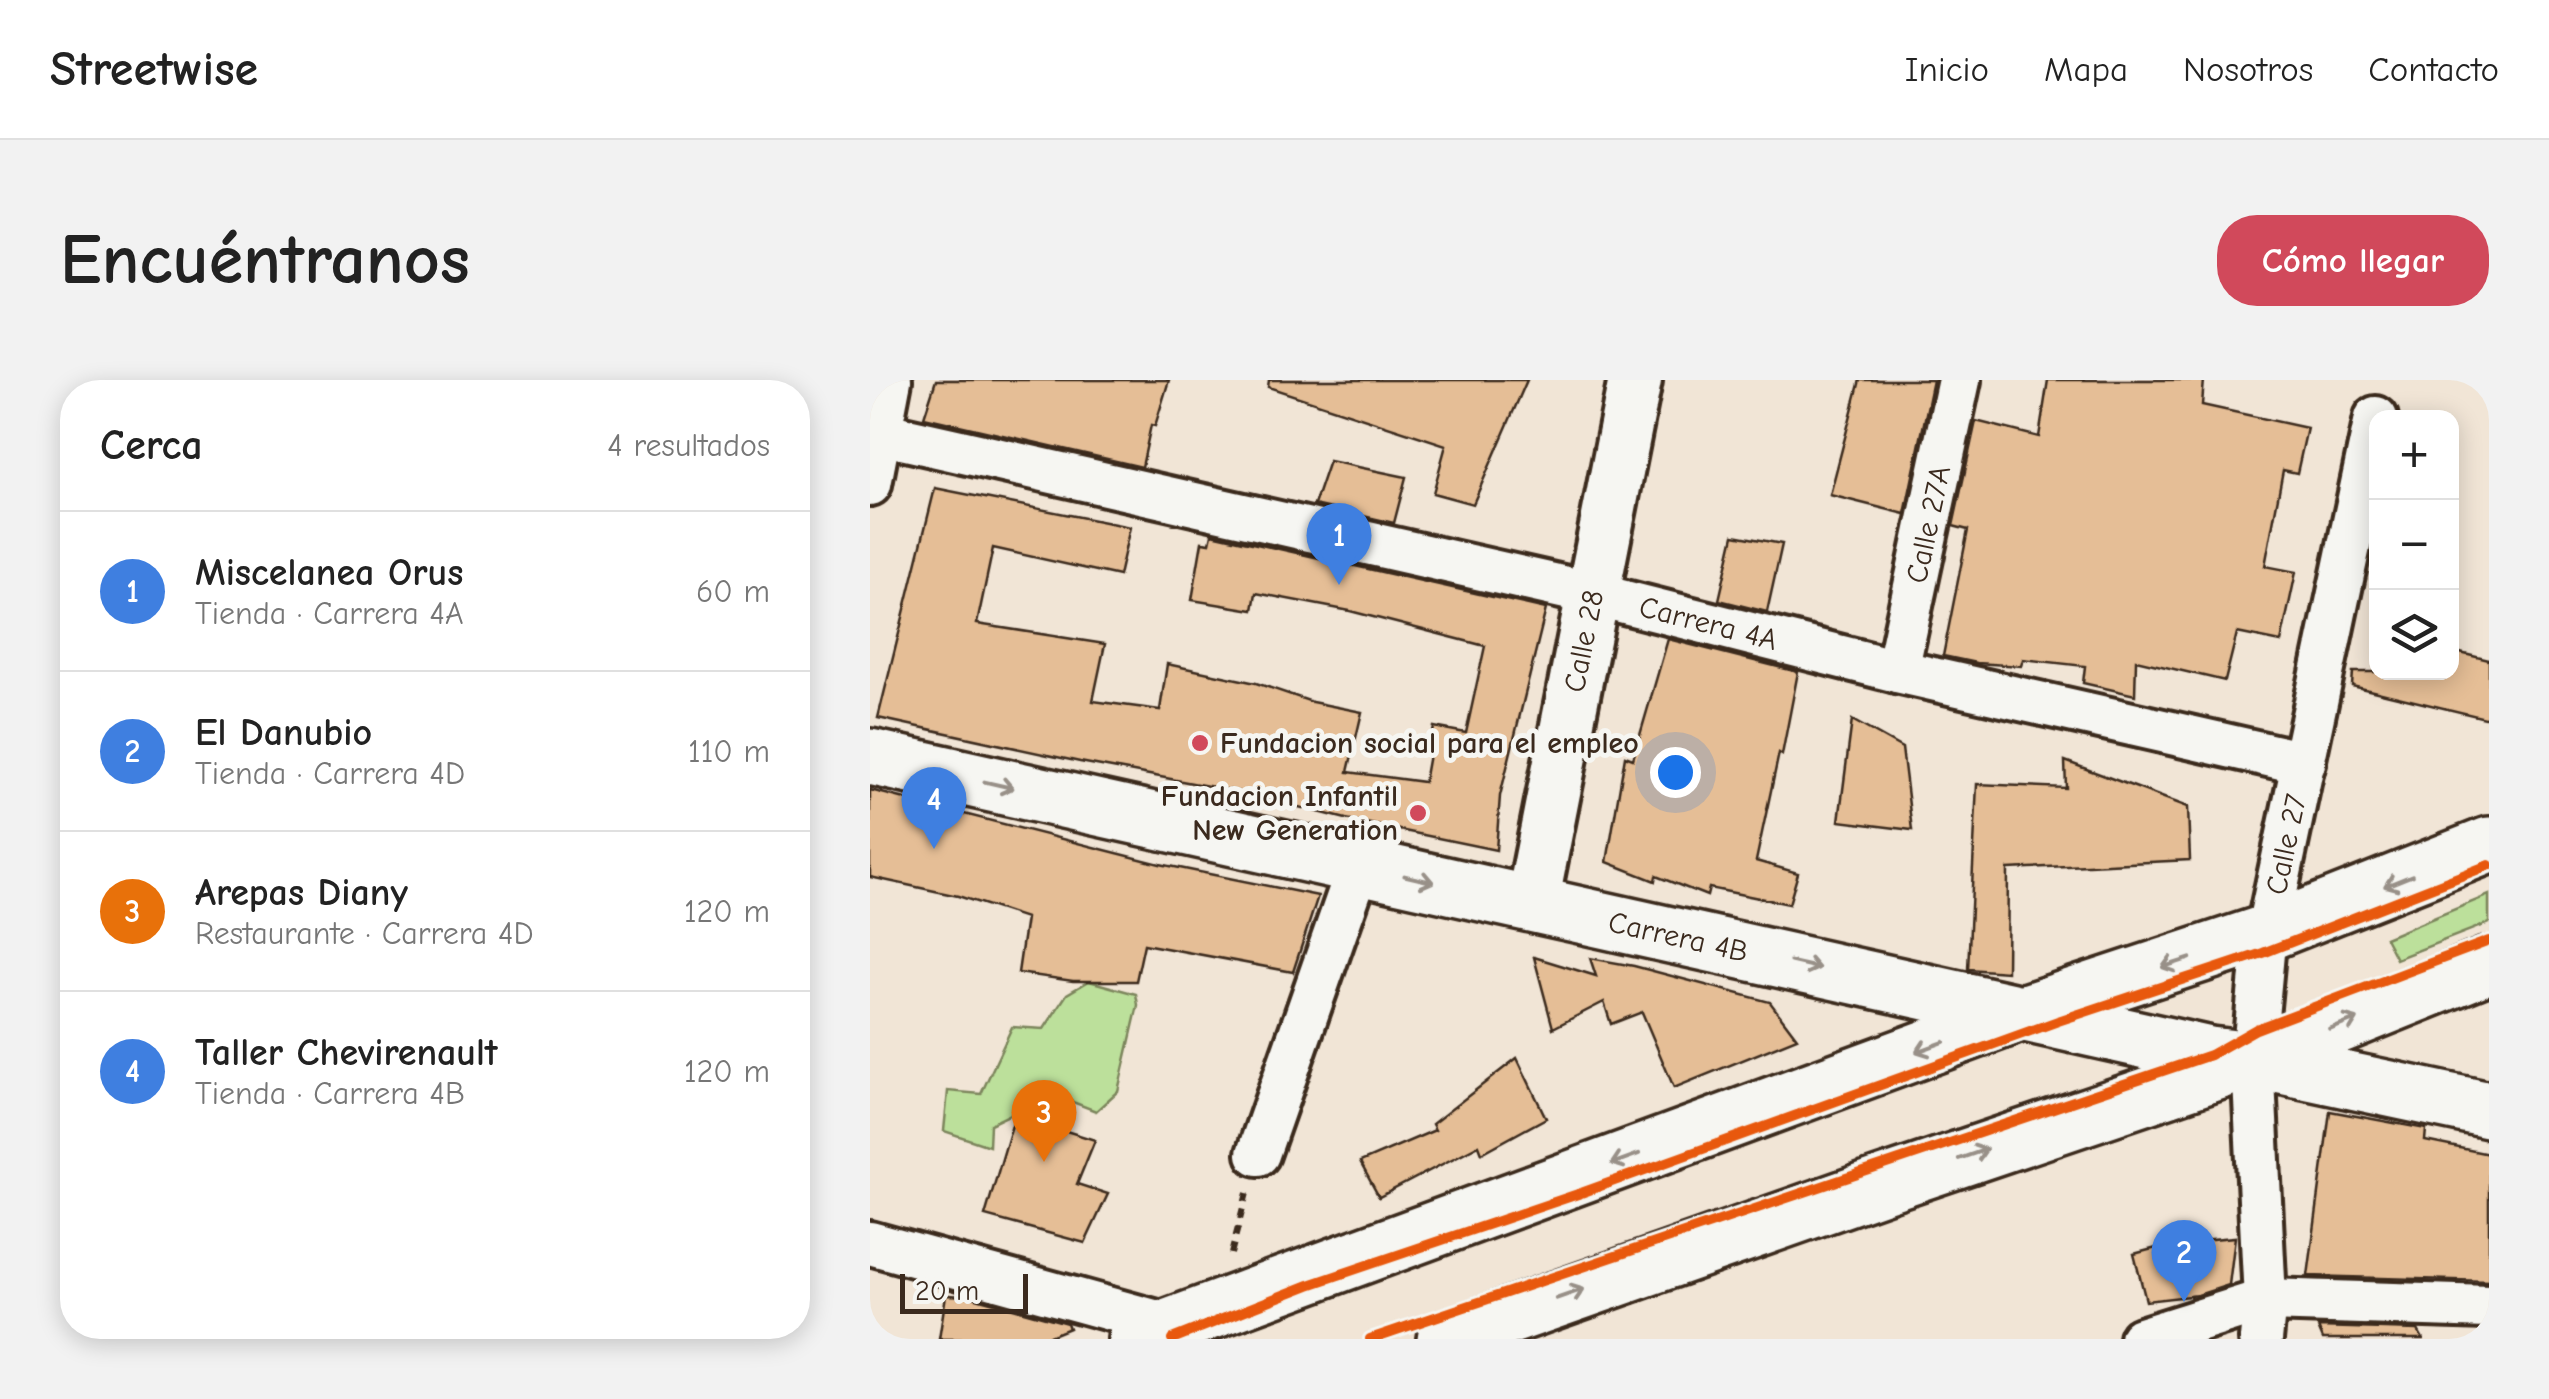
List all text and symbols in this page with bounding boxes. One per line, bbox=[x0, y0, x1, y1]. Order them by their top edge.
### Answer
text: Streetwise bbox=[50, 42, 258, 97]
text: Inicio bbox=[1905, 49, 1989, 90]
text: Mapa bbox=[2044, 49, 2128, 90]
text: Nosotros bbox=[2183, 49, 2313, 90]
text: Contacto bbox=[2368, 49, 2499, 90]
button: Cómo llegar bbox=[2217, 215, 2489, 306]
text: Encuéntranos bbox=[60, 220, 470, 301]
map controls bbox=[2369, 410, 2459, 680]
button: + bbox=[2369, 410, 2459, 500]
text: Cerca bbox=[100, 421, 203, 470]
text: 4 resultados bbox=[607, 427, 770, 464]
street label: Calle 27A bbox=[1899, 462, 1958, 586]
button: − bbox=[2369, 500, 2459, 590]
pin: 1 bbox=[1306, 502, 1372, 585]
text: Miscelanea Orus bbox=[195, 551, 463, 595]
text: 1 bbox=[126, 573, 139, 610]
text: 60 m bbox=[696, 573, 770, 610]
street label: Calle 28 bbox=[1557, 587, 1611, 695]
street label: Carrera 4A bbox=[1636, 589, 1781, 658]
button: layers bbox=[2369, 590, 2459, 680]
text: Tienda · Carrera 4A bbox=[195, 595, 464, 632]
text: El Danubio bbox=[195, 711, 372, 755]
place label: Fundacion social para el empleo bbox=[1220, 726, 1639, 761]
marker: Fundacion social para el empleo bbox=[1189, 732, 1211, 754]
text: 2 bbox=[125, 733, 140, 770]
text: 110 m bbox=[688, 733, 770, 770]
your location bbox=[1650, 747, 1701, 798]
text: Tienda · Carrera 4D bbox=[195, 755, 465, 792]
pin: 4 bbox=[902, 766, 966, 849]
one-way arrow bbox=[982, 777, 1014, 796]
place label: Fundacion Infantil New Generation bbox=[1161, 779, 1398, 848]
street label: Calle 27 bbox=[2259, 791, 2314, 898]
marker: Fundacion Infantil New Generation bbox=[1407, 802, 1429, 824]
text: Arepas Diany bbox=[195, 871, 408, 915]
one-way arrow bbox=[1402, 871, 1434, 889]
one-way arrow bbox=[2384, 874, 2414, 892]
text: 3 bbox=[125, 893, 140, 930]
text: 120 m bbox=[684, 893, 770, 930]
street label: Carrera 4B bbox=[1605, 905, 1751, 970]
text: Restaurante · Carrera 4D bbox=[195, 915, 534, 952]
one-way arrow bbox=[2161, 955, 2192, 973]
one-way arrow bbox=[1788, 957, 1820, 975]
one-way arrow bbox=[2328, 1013, 2358, 1031]
text: Taller Chevirenault bbox=[195, 1031, 497, 1075]
one-way arrow bbox=[1916, 1039, 1947, 1057]
text: 4 bbox=[125, 1053, 140, 1090]
text: 120 m bbox=[684, 1053, 770, 1090]
text: Tienda · Carrera 4B bbox=[195, 1075, 465, 1112]
pin: 3 bbox=[1012, 1080, 1076, 1162]
one-way arrow bbox=[1956, 1144, 1988, 1162]
one-way arrow bbox=[1611, 1151, 1642, 1169]
pin: 2 bbox=[2152, 1220, 2216, 1302]
scale bar bbox=[900, 1269, 1028, 1314]
text: 20 m bbox=[915, 1275, 979, 1307]
one-way arrow bbox=[1554, 1284, 1586, 1302]

